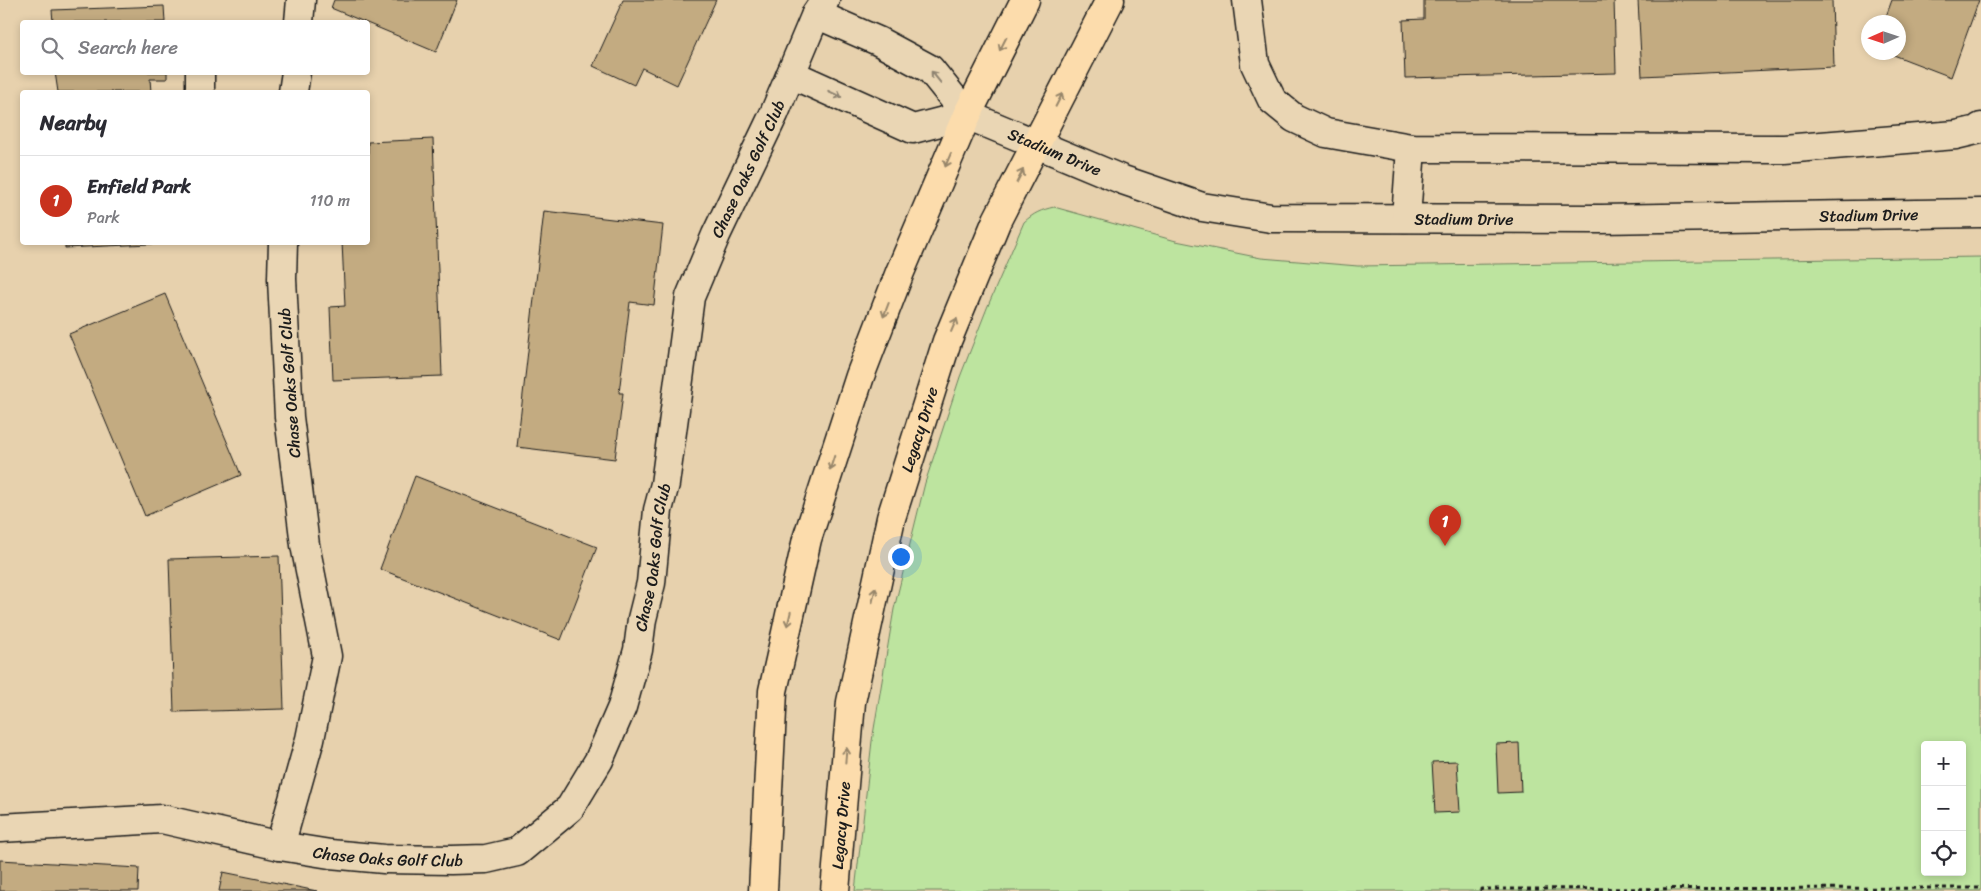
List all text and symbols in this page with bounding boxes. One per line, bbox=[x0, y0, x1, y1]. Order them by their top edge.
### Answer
north arrow bbox=[1861, 15, 1906, 60]
search box bbox=[20, 20, 370, 75]
text: Search here bbox=[78, 31, 178, 64]
icon: search bbox=[38, 34, 66, 62]
one-way arrow bbox=[998, 36, 1008, 51]
one-way arrow bbox=[931, 70, 941, 84]
one-way arrow bbox=[827, 89, 842, 99]
one-way arrow bbox=[1054, 93, 1064, 108]
street label: Chase Oaks Golf Club bbox=[703, 95, 794, 243]
text: Nearby bbox=[40, 104, 106, 142]
street label: Stadium Drive bbox=[1003, 120, 1106, 185]
one-way arrow bbox=[942, 152, 952, 167]
one-way arrow bbox=[1015, 169, 1025, 184]
text: Enfield Park bbox=[87, 170, 191, 203]
text: 1 bbox=[53, 186, 59, 215]
text: 110 m bbox=[310, 186, 350, 215]
street label: Stadium Drive bbox=[1819, 200, 1919, 231]
text: Park bbox=[87, 203, 120, 232]
street label: Stadium Drive bbox=[1414, 204, 1514, 234]
one-way arrow bbox=[881, 302, 890, 317]
street label: Chase Oaks Golf Club bbox=[270, 307, 309, 459]
one-way arrow bbox=[949, 318, 959, 333]
street label: Legacy Drive bbox=[892, 383, 947, 476]
one-way arrow bbox=[826, 455, 836, 471]
street label: Chase Oaks Golf Club bbox=[627, 479, 680, 633]
pin: 1 bbox=[1429, 505, 1461, 546]
your location bbox=[888, 544, 914, 570]
one-way arrow bbox=[870, 588, 879, 604]
one-way arrow bbox=[783, 611, 793, 627]
map controls bbox=[1921, 741, 1966, 876]
button: + bbox=[1921, 741, 1966, 786]
one-way arrow bbox=[841, 748, 851, 764]
street label: Legacy Drive bbox=[823, 780, 859, 871]
button: − bbox=[1921, 786, 1966, 831]
button: locate bbox=[1921, 831, 1966, 876]
street label: Chase Oaks Golf Club bbox=[311, 837, 464, 875]

